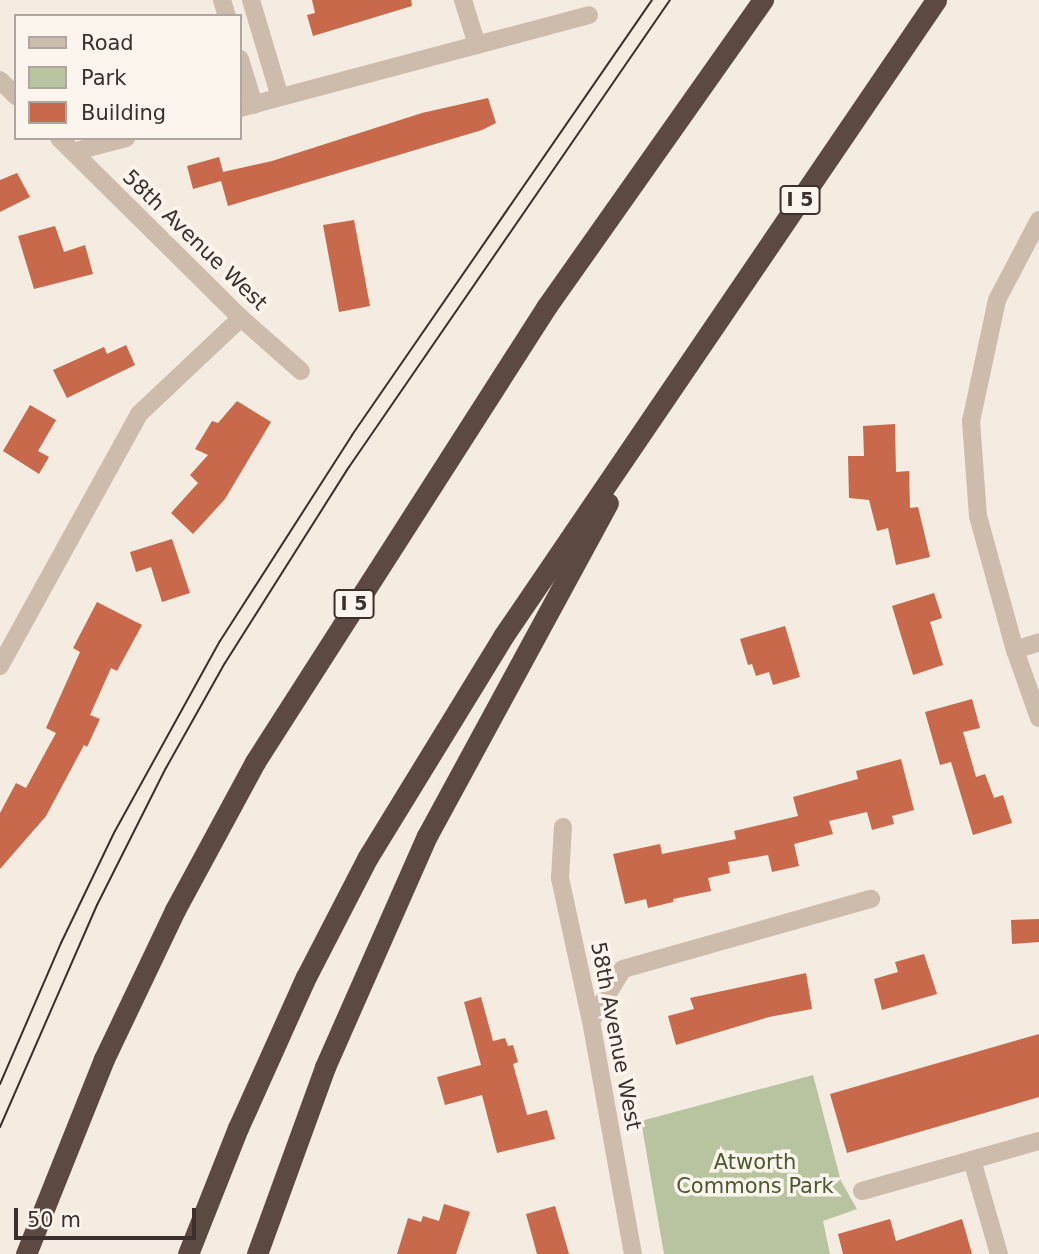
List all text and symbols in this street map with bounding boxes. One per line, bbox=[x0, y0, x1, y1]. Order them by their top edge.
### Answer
legend bbox=[14, 14, 242, 140]
text: Road bbox=[81, 31, 134, 55]
text: Park bbox=[81, 66, 126, 90]
text: Building bbox=[81, 101, 166, 125]
street label: 58th Avenue West bbox=[117, 165, 273, 315]
road number: I 5 bbox=[779, 184, 821, 216]
road number: I 5 bbox=[333, 589, 375, 620]
street label: 58th Avenue West bbox=[585, 940, 647, 1132]
park label: Atworth Commons Park bbox=[676, 1149, 834, 1199]
scale bar bbox=[18, 1194, 200, 1238]
text: 50 m bbox=[27, 1208, 81, 1232]

